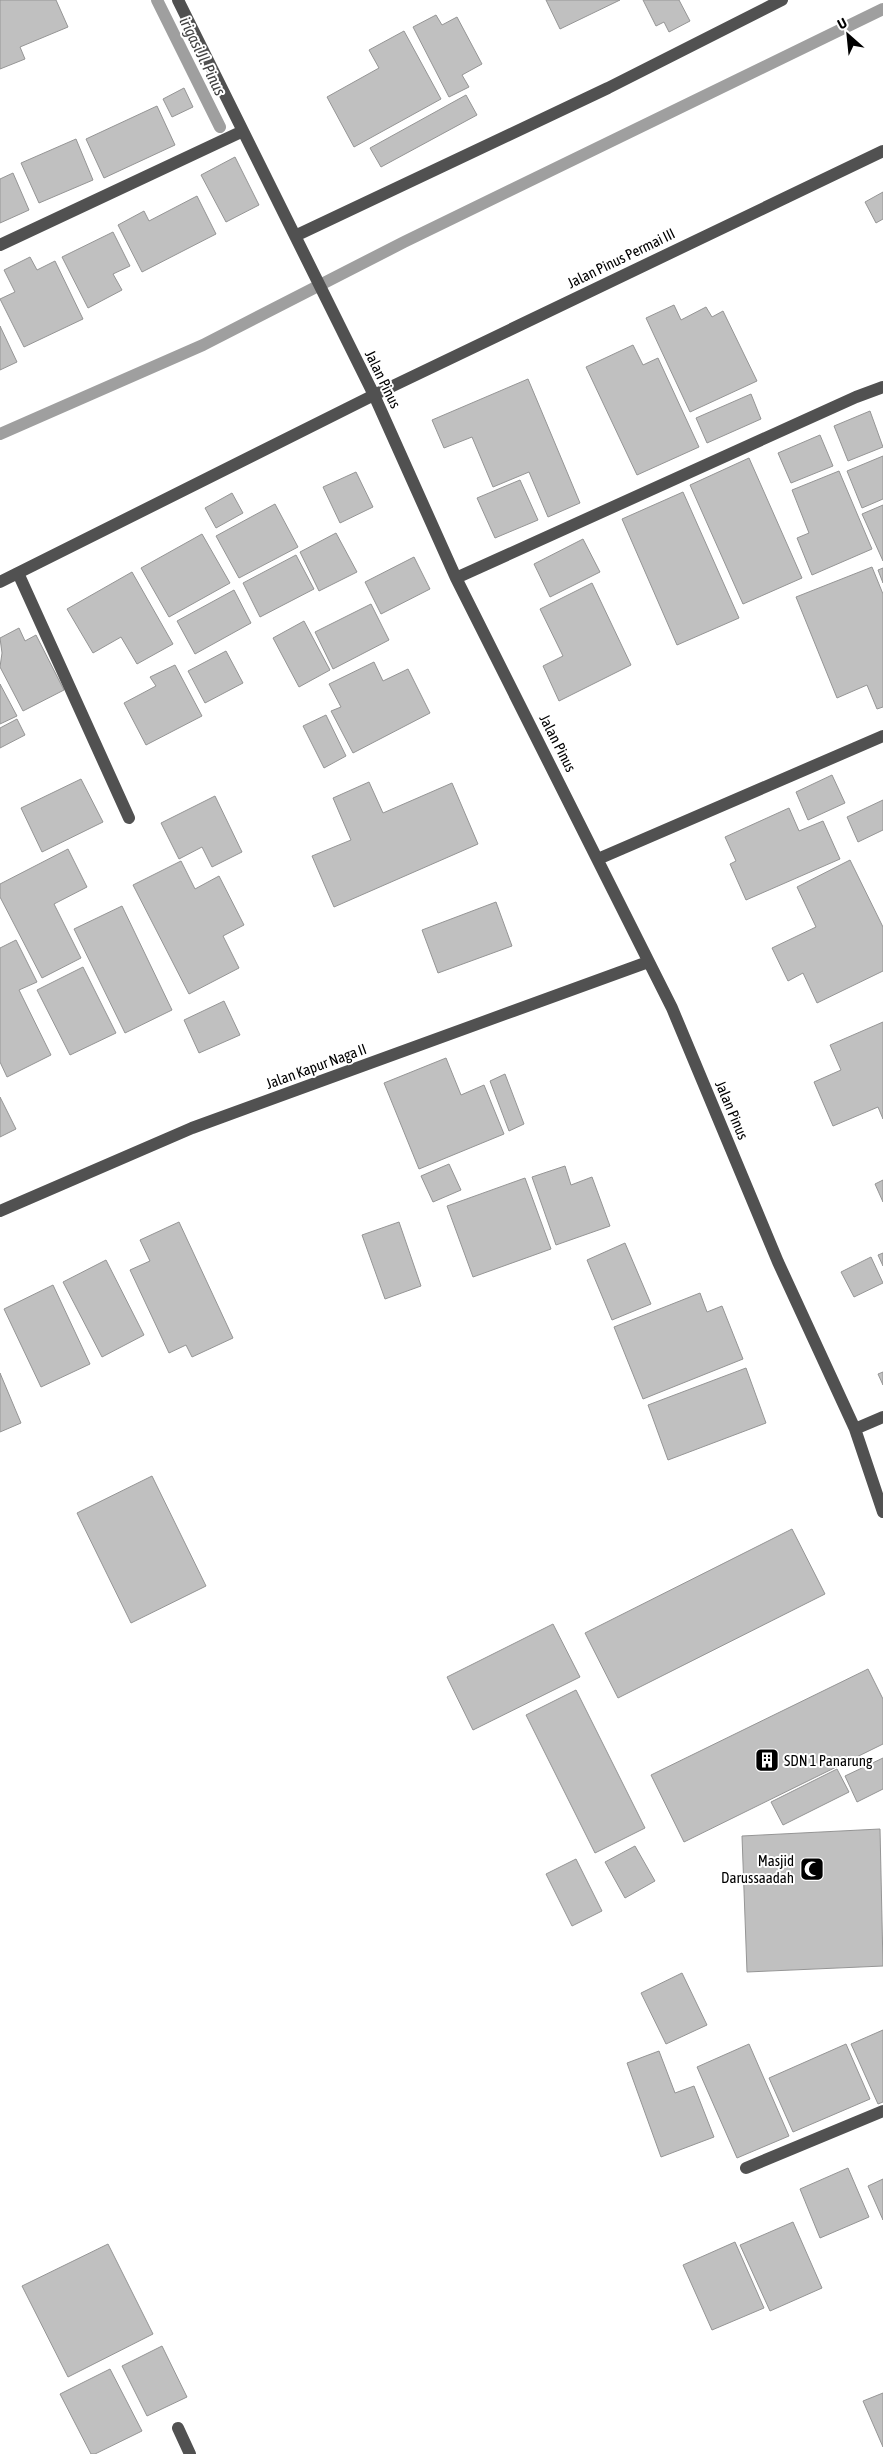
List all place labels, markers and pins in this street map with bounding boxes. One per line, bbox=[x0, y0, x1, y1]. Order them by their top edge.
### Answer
building icon: SDN 1 Panarung bbox=[754, 1747, 780, 1773]
place label: SDN 1 Panarung bbox=[784, 1752, 873, 1769]
place label: Masjid Darussaadah bbox=[721, 1852, 794, 1886]
mosque icon: Masjid Darussaadah bbox=[799, 1856, 825, 1882]

